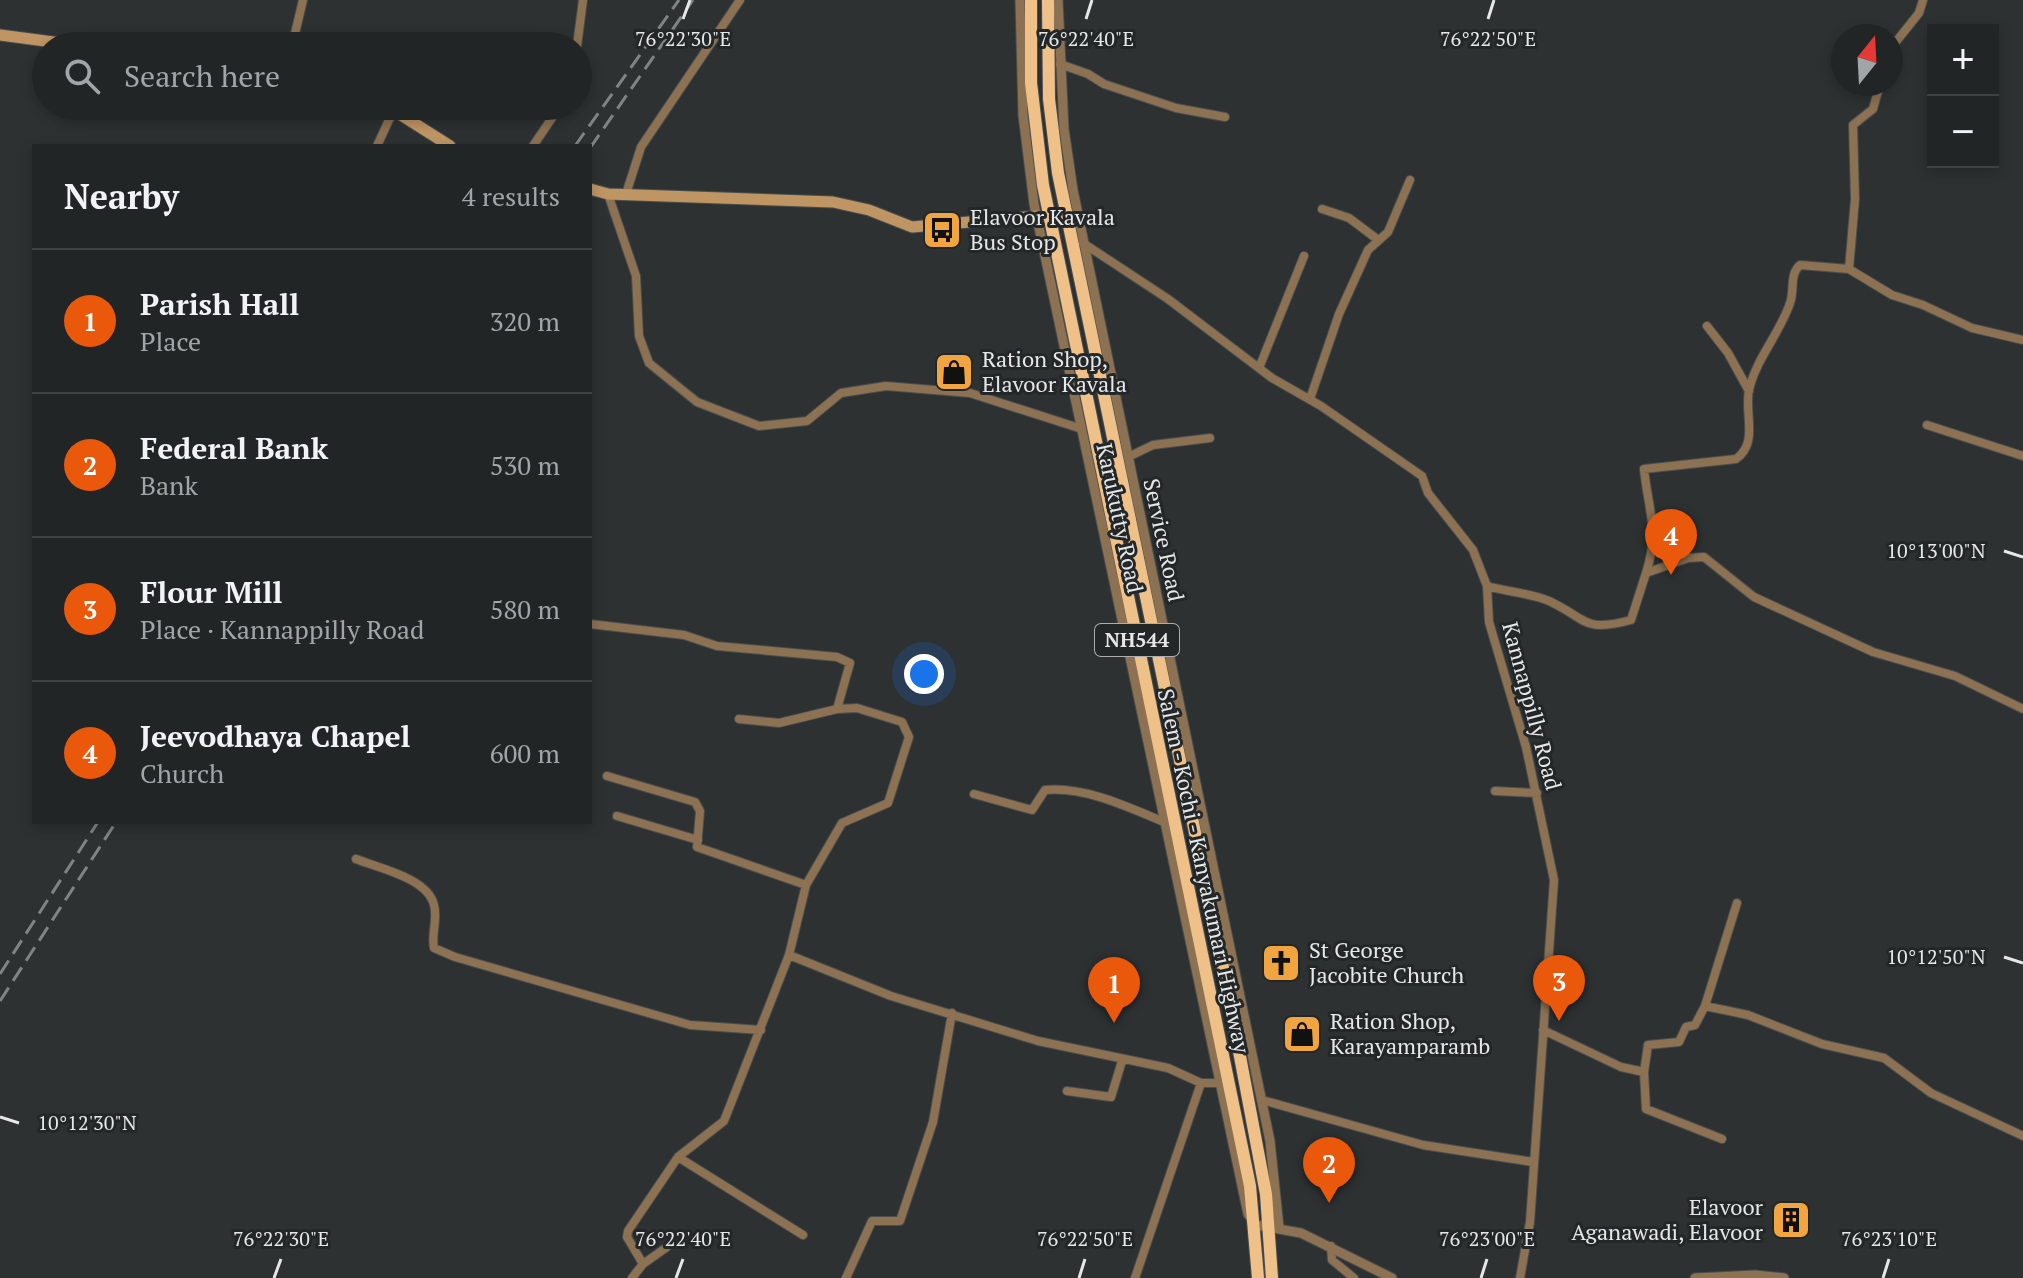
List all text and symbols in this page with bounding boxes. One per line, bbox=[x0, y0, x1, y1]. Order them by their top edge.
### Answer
north arrow bbox=[1831, 24, 1903, 96]
map controls bbox=[1927, 24, 1999, 168]
button: + bbox=[1927, 24, 1999, 96]
text: 76°22'30"E bbox=[635, 25, 731, 52]
text: 76°22'40"E bbox=[1038, 25, 1134, 52]
text: 76°22'50"E bbox=[1440, 25, 1536, 52]
search box bbox=[32, 32, 592, 120]
icon: search bbox=[60, 54, 104, 98]
text: Search here bbox=[124, 56, 280, 96]
button: − bbox=[1927, 96, 1999, 168]
text: Nearby bbox=[64, 174, 179, 219]
text: 4 results bbox=[462, 179, 560, 213]
place label: Elavoor Kavala Bus Stop bbox=[970, 202, 1115, 256]
bus stop icon: Elavoor Kavala Bus Stop bbox=[921, 209, 963, 251]
text: Parish Hall bbox=[140, 284, 299, 324]
text: 1 bbox=[83, 304, 97, 338]
text: 320 m bbox=[490, 304, 560, 338]
text: Place bbox=[140, 324, 201, 358]
place label: Ration Shop, Elavoor Kavala bbox=[982, 344, 1127, 398]
shop icon: Ration Shop, Elavoor Kavala bbox=[933, 351, 975, 393]
text: Federal Bank bbox=[140, 428, 328, 468]
street label: Karukutty Road bbox=[1090, 440, 1150, 595]
text: 2 bbox=[83, 448, 97, 482]
text: 530 m bbox=[490, 448, 560, 482]
text: Bank bbox=[140, 468, 198, 502]
street label: Service Road bbox=[1137, 476, 1192, 604]
pin: 4 bbox=[1645, 509, 1697, 575]
text: 10°13'00"N bbox=[1886, 537, 1986, 564]
text: Flour Mill bbox=[140, 572, 283, 612]
text: 3 bbox=[83, 592, 97, 626]
text: 580 m bbox=[490, 592, 560, 626]
text: Place · Kannappilly Road bbox=[140, 612, 424, 646]
street label: Kannappilly Road bbox=[1496, 619, 1569, 793]
road number: NH544 bbox=[1095, 624, 1179, 656]
your location bbox=[904, 654, 944, 694]
street label: Salem - Kochi - Kanyakumari Highway bbox=[1152, 686, 1257, 1057]
text: Jeevodhaya Chapel bbox=[140, 716, 411, 756]
text: 4 bbox=[83, 736, 97, 770]
text: 600 m bbox=[490, 736, 560, 770]
text: Church bbox=[140, 756, 224, 790]
place label: St George Jacobite Church bbox=[1309, 935, 1464, 989]
church icon: St George Jacobite Church bbox=[1260, 942, 1302, 984]
text: 10°12'50"N bbox=[1886, 943, 1986, 970]
pin: 3 bbox=[1533, 955, 1585, 1021]
pin: 1 bbox=[1088, 957, 1140, 1023]
place label: Ration Shop, Karayamparamb bbox=[1330, 1006, 1490, 1060]
shop icon: Ration Shop, Karayamparamb bbox=[1281, 1013, 1323, 1055]
text: 10°12'30"N bbox=[37, 1109, 137, 1136]
pin: 2 bbox=[1303, 1137, 1355, 1203]
place label: Elavoor Aganawadi, Elavoor bbox=[1571, 1192, 1764, 1246]
building icon: Elavoor Aganawadi, Elavoor bbox=[1770, 1199, 1812, 1241]
text: 76°22'30"E bbox=[233, 1225, 329, 1252]
text: 76°22'40"E bbox=[635, 1225, 731, 1252]
text: 76°22'50"E bbox=[1037, 1225, 1133, 1252]
text: 76°23'00"E bbox=[1439, 1225, 1535, 1252]
text: 76°23'10"E bbox=[1841, 1225, 1937, 1252]

